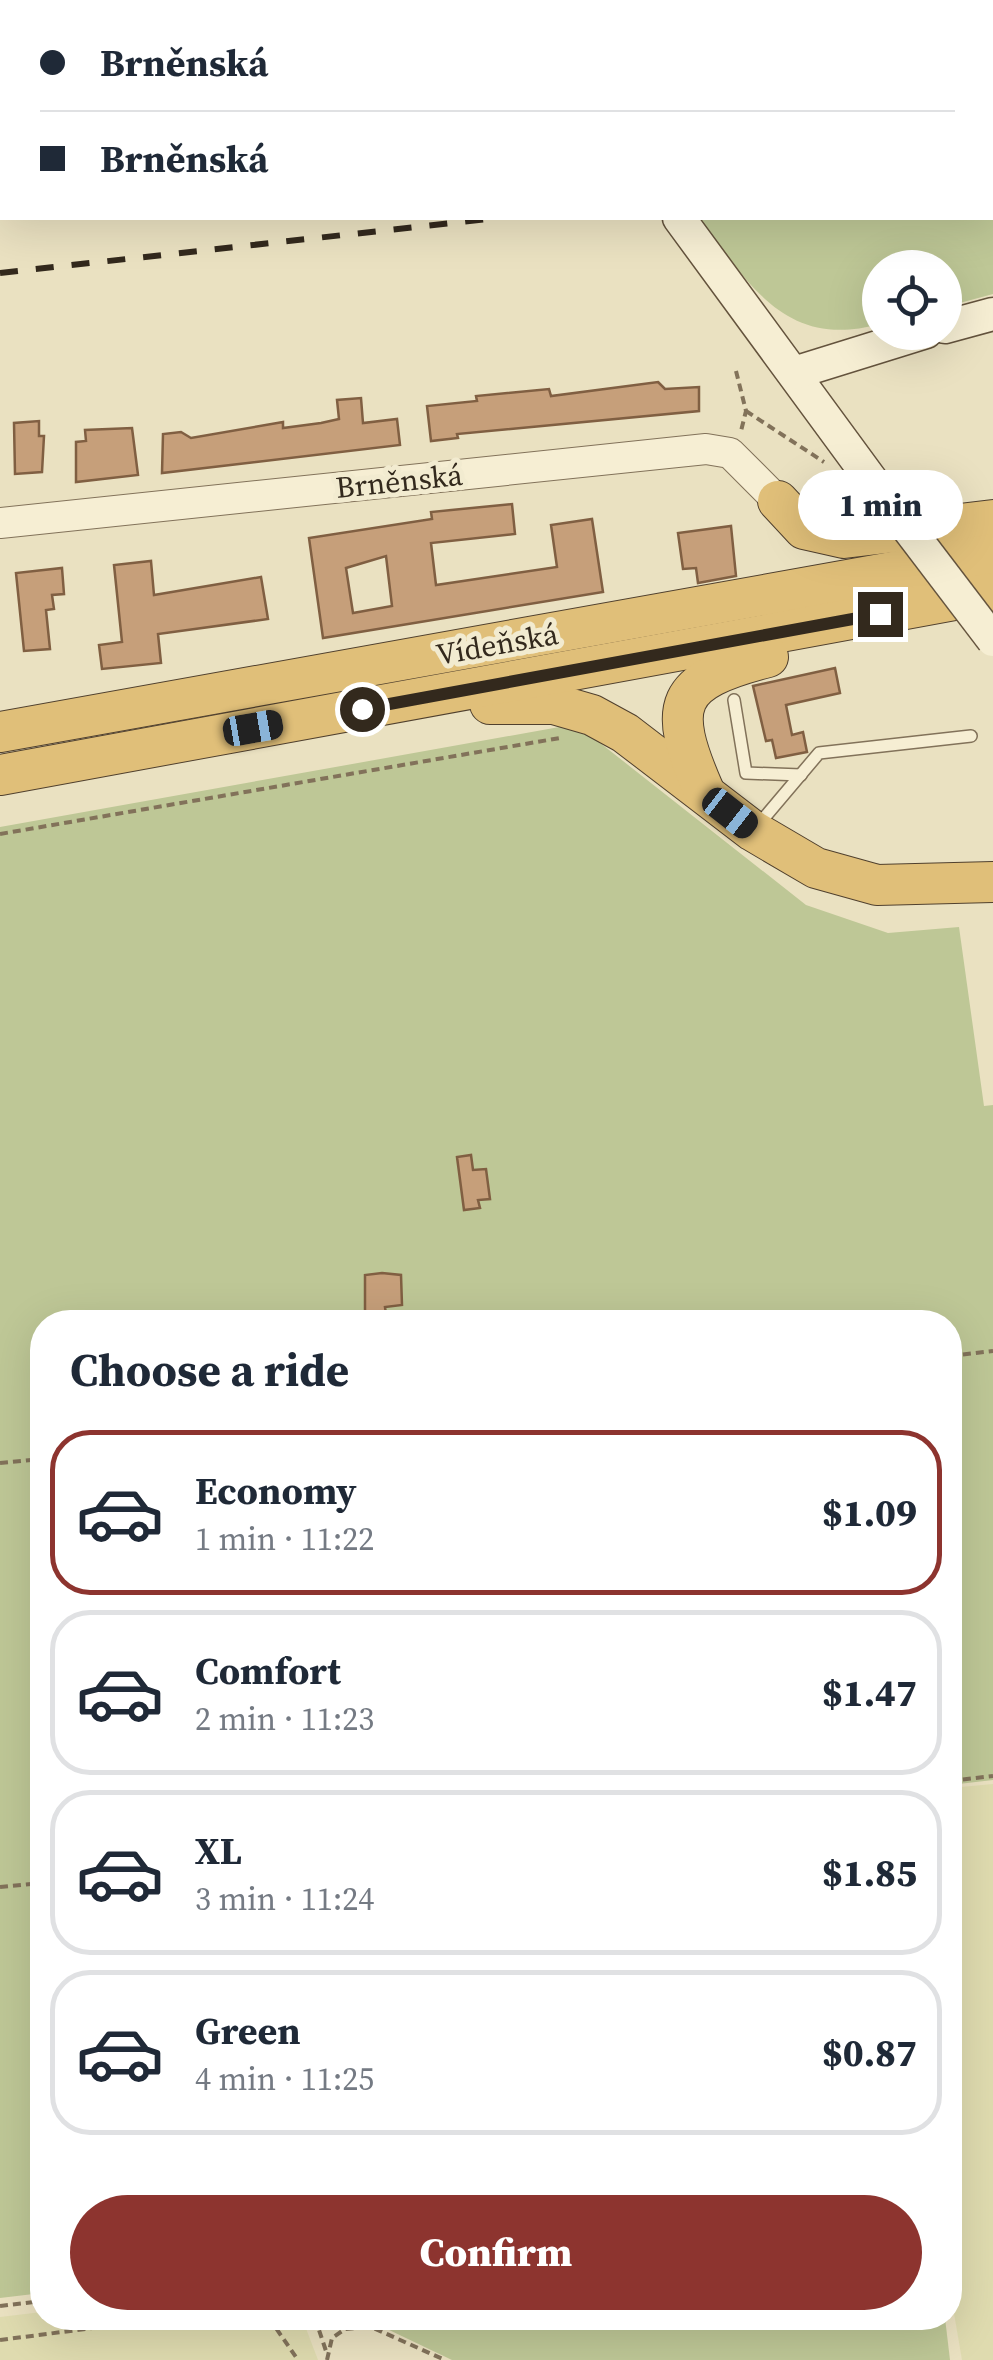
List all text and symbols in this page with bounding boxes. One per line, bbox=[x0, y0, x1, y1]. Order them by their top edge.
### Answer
text: Brněnská bbox=[100, 37, 268, 89]
text: Brněnská bbox=[100, 133, 268, 185]
map controls bbox=[862, 250, 962, 350]
button: locate bbox=[862, 250, 962, 350]
street label: Brněnská bbox=[333, 454, 465, 508]
callout: 1 min bbox=[798, 469, 962, 539]
text: 1 min bbox=[839, 483, 922, 527]
route end bbox=[858, 592, 903, 637]
street label: Vídeňská bbox=[433, 613, 562, 675]
route start bbox=[340, 687, 385, 732]
car bbox=[221, 708, 285, 748]
car bbox=[697, 783, 763, 843]
text: Choose a ride bbox=[70, 1339, 349, 1401]
text: Economy bbox=[195, 1465, 357, 1517]
icon: car bbox=[75, 1468, 165, 1558]
text: $1.09 bbox=[822, 1487, 917, 1539]
text: 1 min · 11:22 bbox=[195, 1517, 374, 1561]
text: Comfort bbox=[195, 1645, 341, 1697]
icon: car bbox=[75, 1648, 165, 1738]
text: $1.47 bbox=[822, 1667, 917, 1719]
text: 2 min · 11:23 bbox=[195, 1697, 374, 1741]
text: XL bbox=[195, 1825, 242, 1877]
icon: car bbox=[75, 1828, 165, 1918]
text: $1.85 bbox=[822, 1847, 917, 1899]
text: 3 min · 11:24 bbox=[195, 1877, 374, 1921]
text: Green bbox=[195, 2005, 301, 2057]
icon: car bbox=[75, 2008, 165, 2098]
text: $0.87 bbox=[822, 2027, 917, 2079]
text: 4 min · 11:25 bbox=[195, 2057, 374, 2101]
button: Confirm bbox=[70, 2195, 922, 2310]

